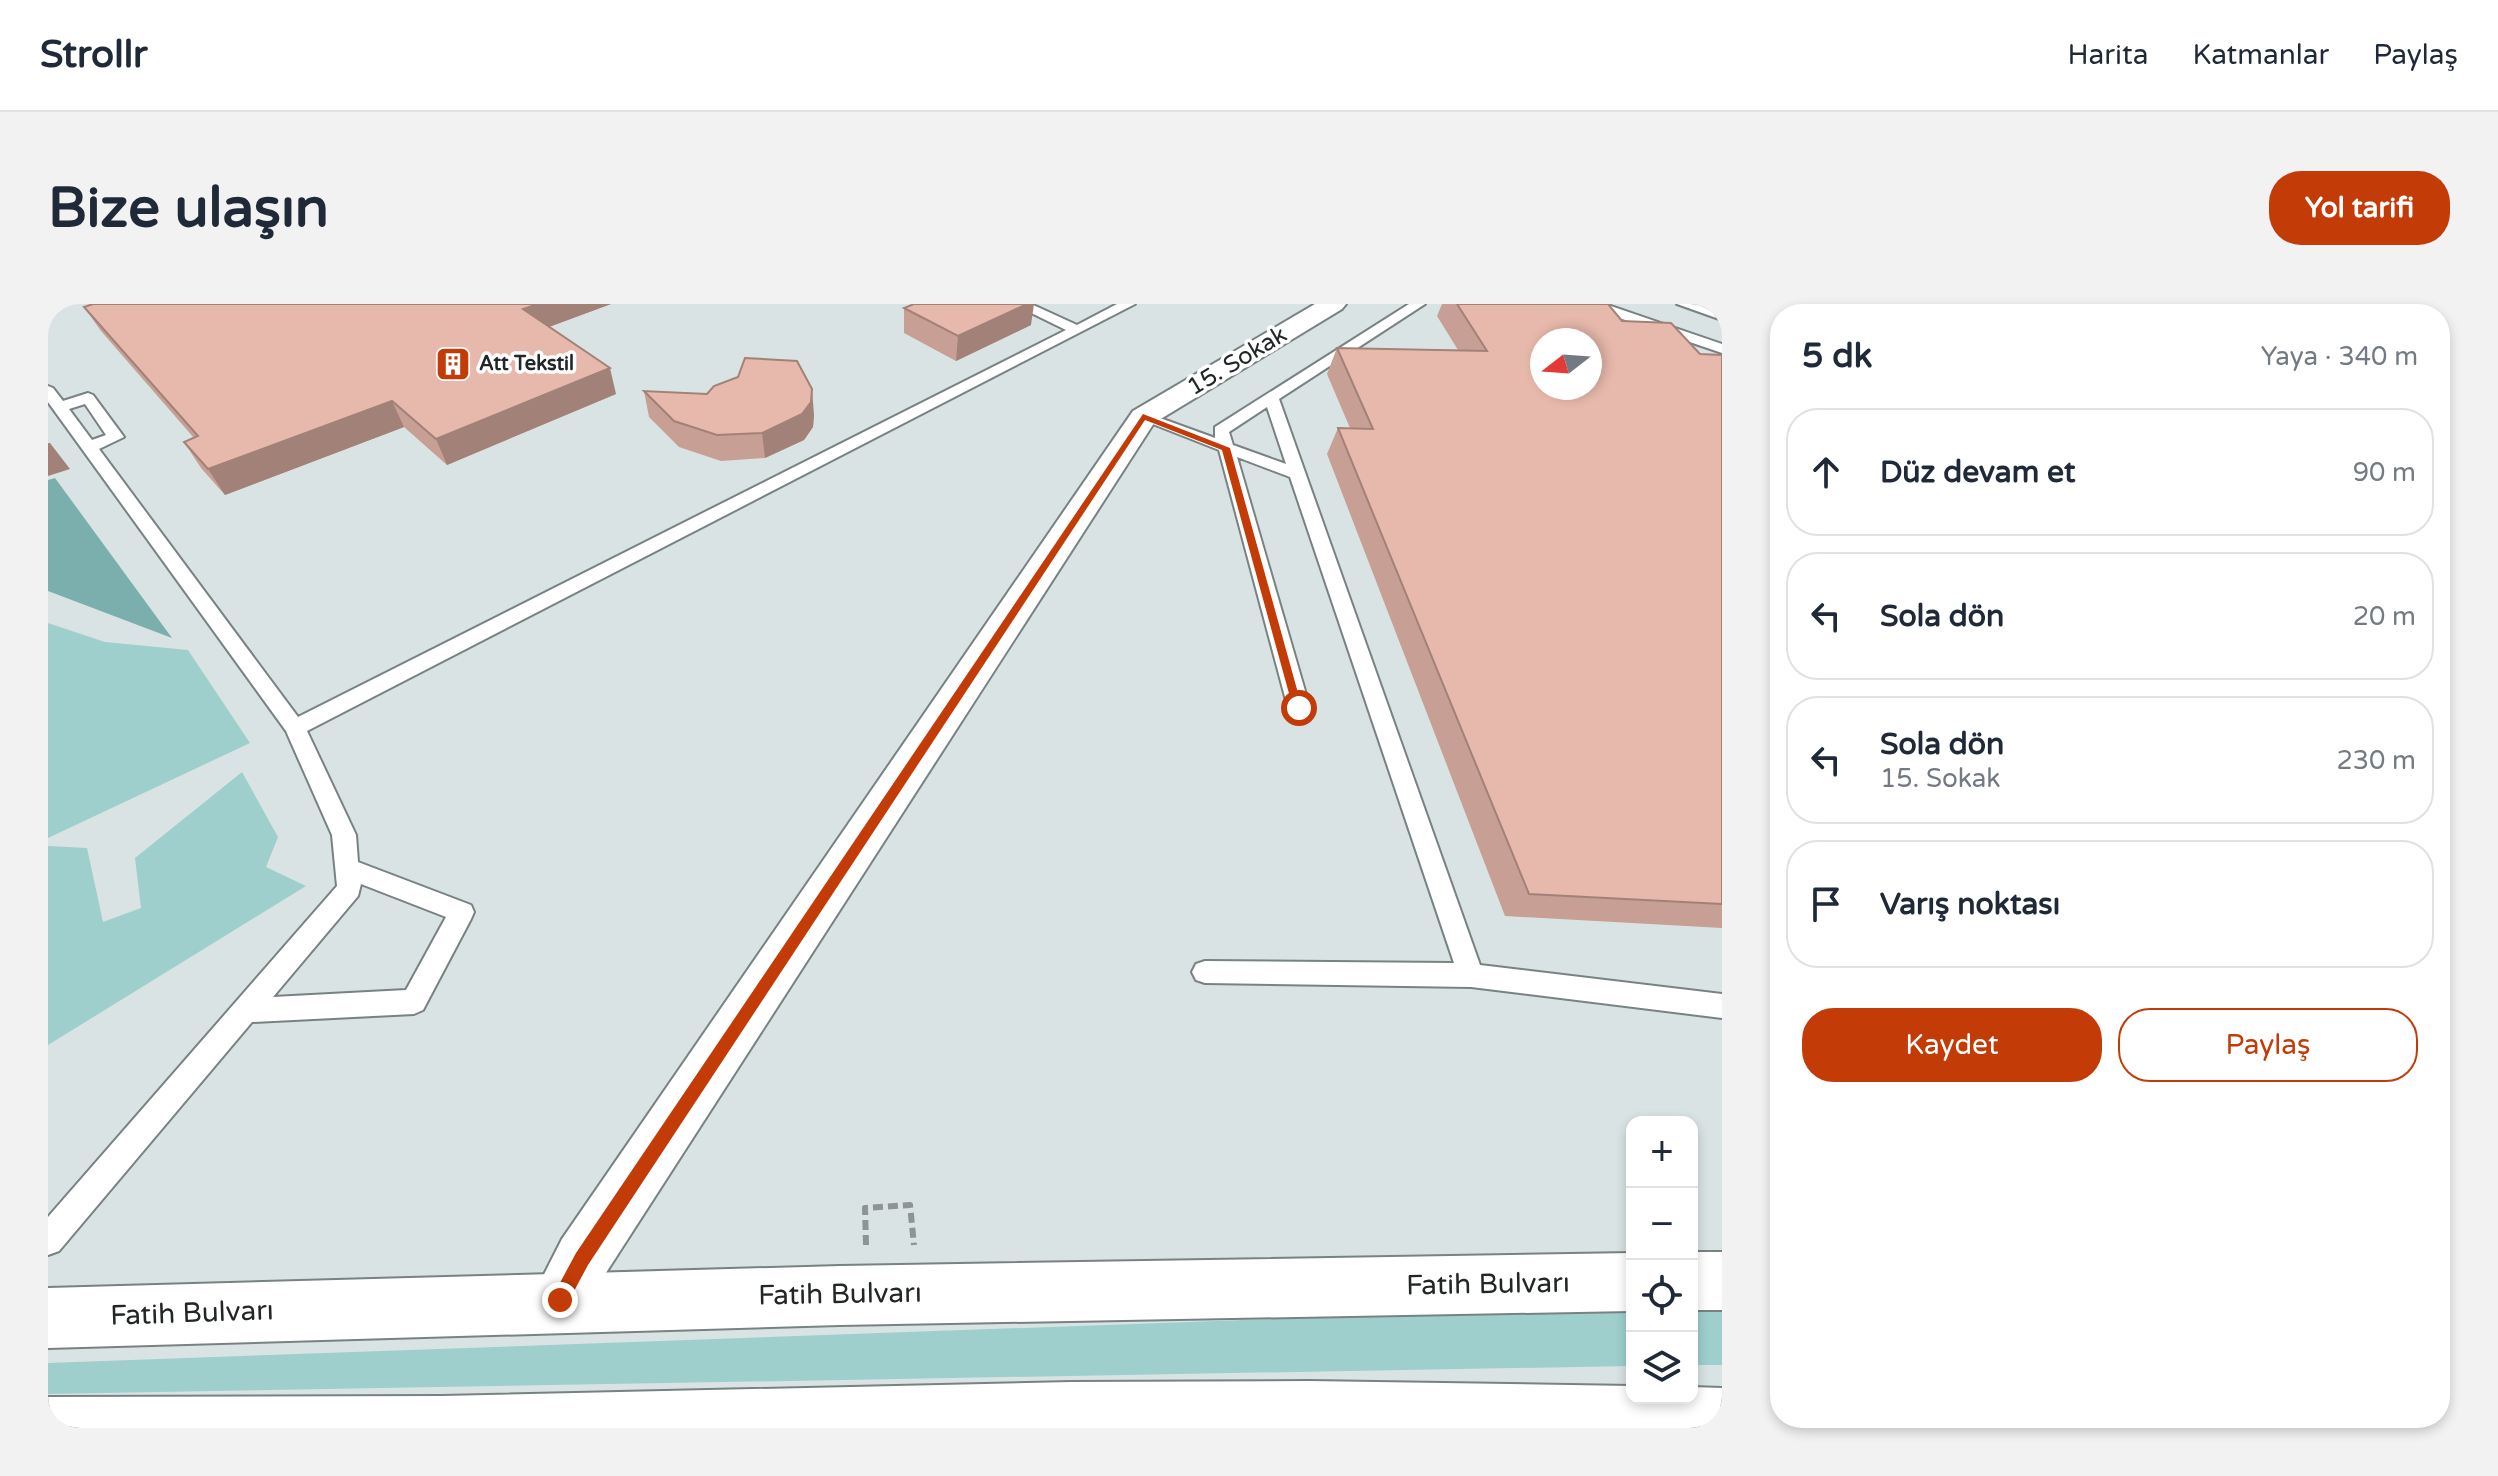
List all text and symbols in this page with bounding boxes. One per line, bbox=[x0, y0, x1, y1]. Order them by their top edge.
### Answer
text: Strollr bbox=[40, 32, 148, 78]
text: Harita bbox=[2067, 38, 2148, 72]
text: Katmanlar bbox=[2192, 38, 2329, 72]
text: Paylaş bbox=[2373, 38, 2458, 72]
button: Yol tarifi bbox=[2269, 171, 2450, 245]
text: Bize ulaşın bbox=[48, 175, 329, 242]
street label: 15. Sokak bbox=[1182, 320, 1292, 402]
north arrow bbox=[1530, 328, 1602, 400]
text: 5 dk bbox=[1802, 336, 1872, 377]
text: Yaya · 340 m bbox=[2261, 341, 2418, 372]
building icon: Att Tekstil bbox=[434, 345, 472, 383]
place label: Att Tekstil bbox=[479, 352, 574, 376]
icon: ahead bbox=[1804, 450, 1848, 494]
text: Düz devam et bbox=[1880, 454, 2075, 491]
text: 90 m bbox=[2353, 457, 2416, 488]
icon: left bbox=[1804, 594, 1848, 638]
text: Sola dön bbox=[1880, 598, 2004, 635]
text: 20 m bbox=[2353, 601, 2416, 632]
route start bbox=[1281, 690, 1317, 726]
text: Sola dön bbox=[1880, 726, 2004, 763]
icon: left bbox=[1804, 738, 1848, 782]
text: 230 m bbox=[2336, 745, 2416, 776]
text: 15. Sokak bbox=[1880, 763, 2000, 794]
icon: arrive bbox=[1804, 882, 1848, 926]
text: Varış noktası bbox=[1880, 886, 2060, 923]
button: Kaydet bbox=[1802, 1008, 2102, 1082]
button: Paylaş bbox=[2118, 1008, 2418, 1082]
map controls bbox=[1626, 1116, 1698, 1404]
button: + bbox=[1626, 1116, 1698, 1188]
button: − bbox=[1626, 1188, 1698, 1260]
button: locate bbox=[1626, 1260, 1698, 1332]
street label: Fatih Bulvarı bbox=[1406, 1266, 1570, 1302]
street label: Fatih Bulvarı bbox=[758, 1276, 922, 1312]
route end bbox=[542, 1282, 578, 1318]
street label: Fatih Bulvarı bbox=[110, 1293, 274, 1333]
button: layers bbox=[1626, 1332, 1698, 1404]

